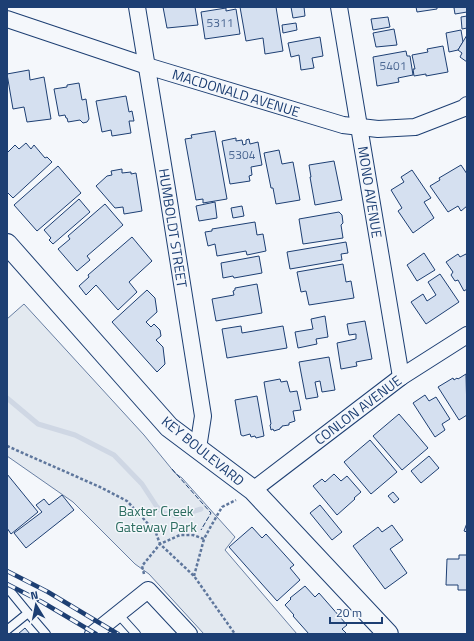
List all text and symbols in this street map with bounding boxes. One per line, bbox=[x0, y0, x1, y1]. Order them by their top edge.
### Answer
house number: 5311 bbox=[207, 13, 233, 32]
house number: 5401 bbox=[380, 56, 406, 75]
street label: MACDONALD AVENUE bbox=[170, 63, 303, 122]
street label: MONO AVENUE bbox=[353, 144, 388, 240]
house number: 5304 bbox=[229, 145, 256, 164]
street label: HUMBOLDT STREET bbox=[154, 167, 193, 290]
street label: CONLON AVENUE bbox=[310, 370, 406, 449]
street label: KEY BOULEVARD bbox=[157, 411, 249, 491]
park label: Baxter Creek Gateway Park bbox=[115, 500, 197, 537]
north arrow bbox=[16, 585, 56, 625]
text: N bbox=[29, 587, 39, 604]
scale bar bbox=[330, 599, 382, 625]
text: 20 m bbox=[336, 603, 362, 622]

